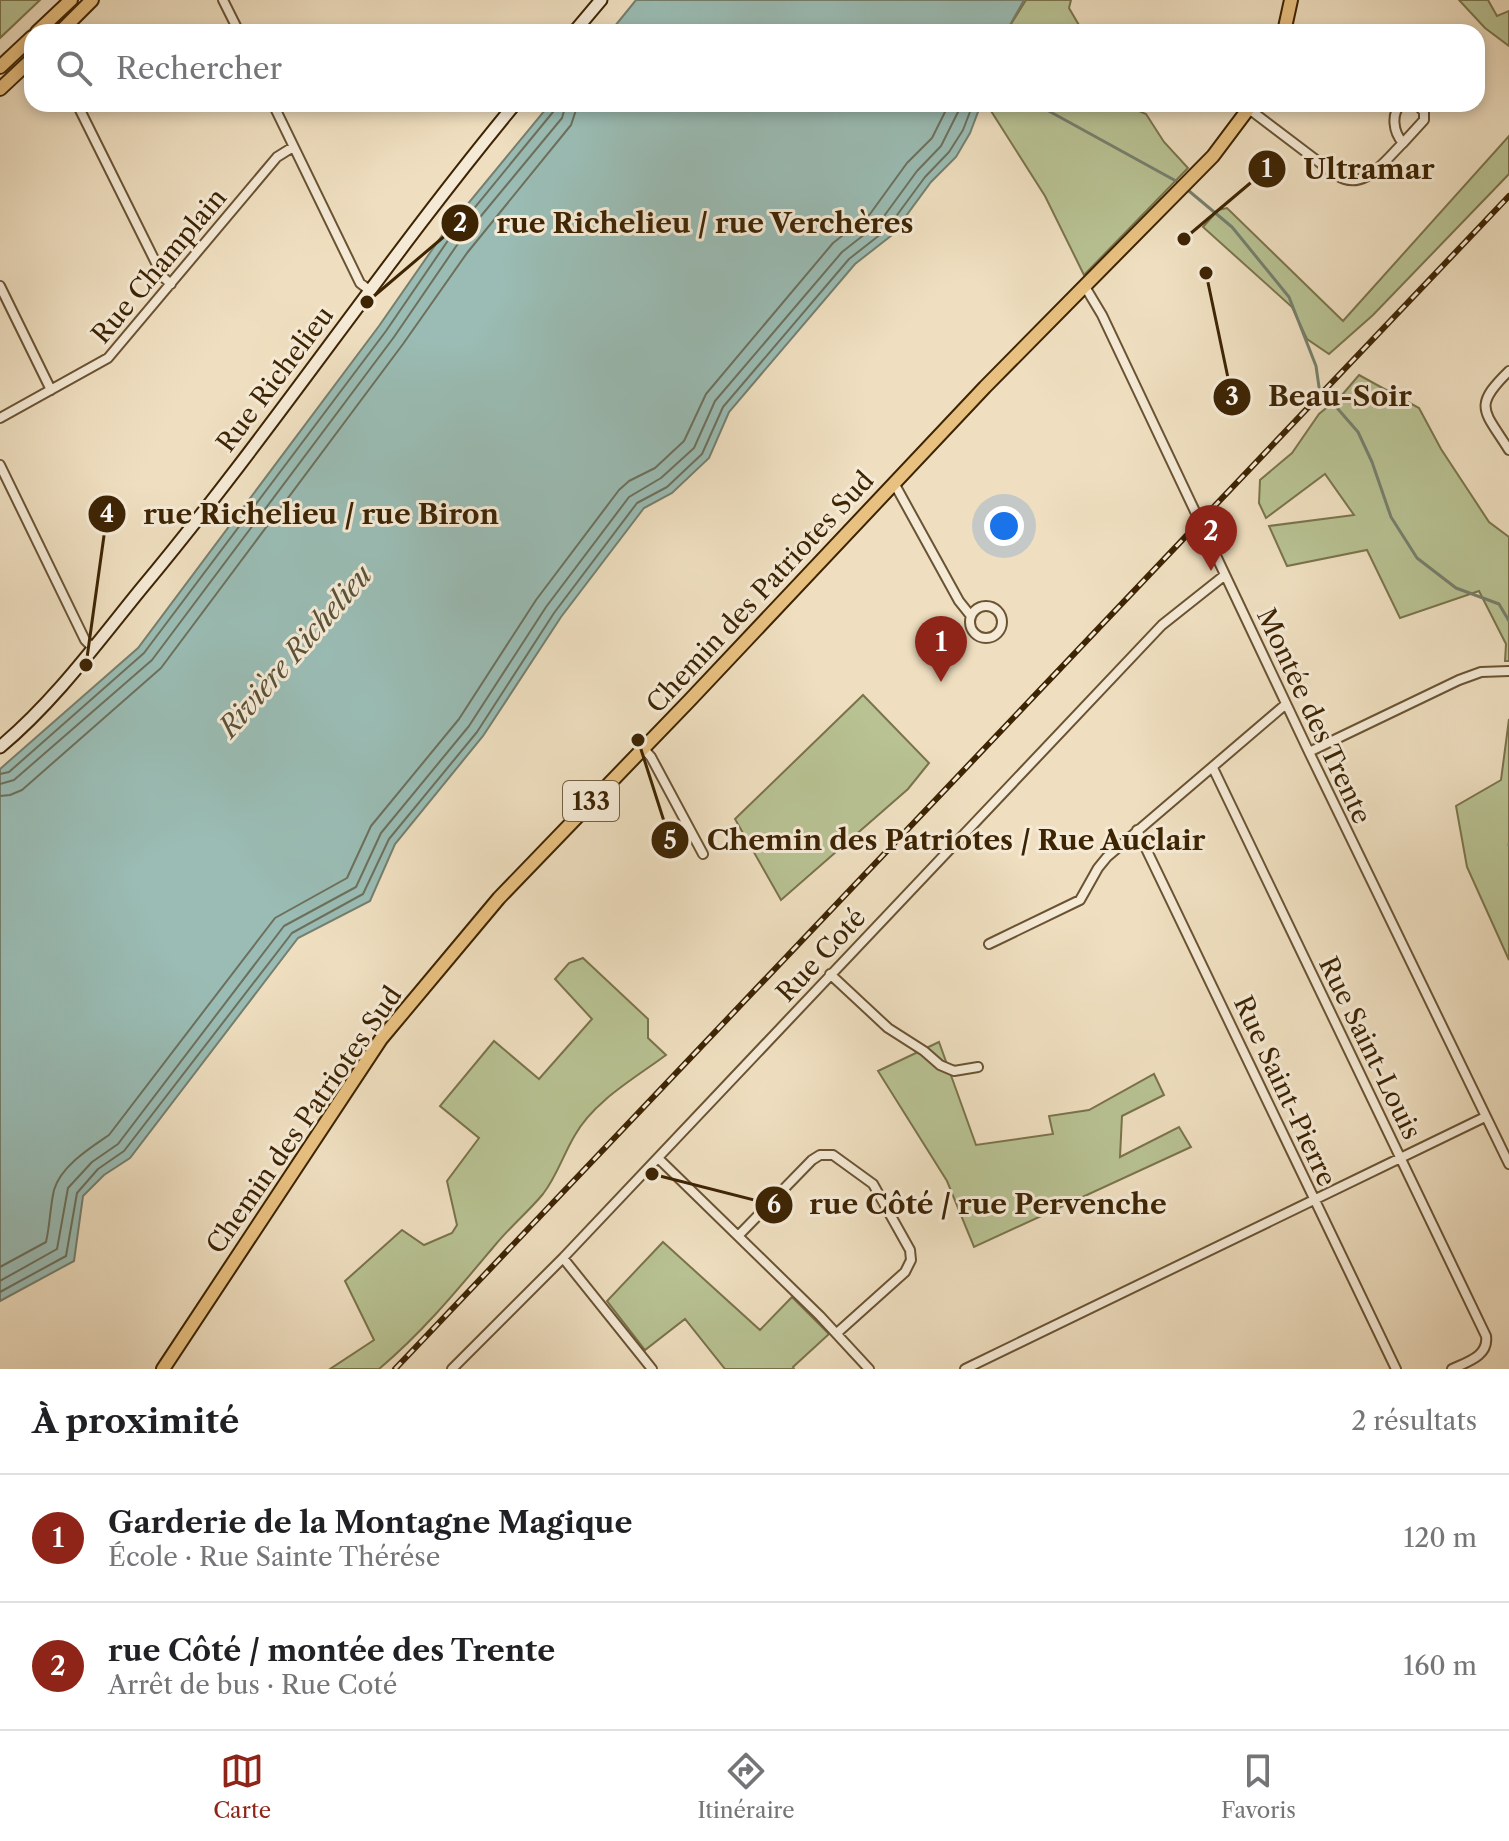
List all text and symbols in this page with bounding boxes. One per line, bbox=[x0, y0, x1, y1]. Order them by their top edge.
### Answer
search box bbox=[24, 24, 1485, 112]
icon: search bbox=[52, 46, 96, 90]
text: Rechercher bbox=[116, 50, 282, 87]
callout: Ultramar bbox=[1247, 143, 1450, 195]
text: Ultramar bbox=[1303, 152, 1435, 186]
text: 1 bbox=[1262, 154, 1273, 183]
street label: Rue Champlain bbox=[85, 182, 233, 350]
callout: rue Richelieu / rue Verchères bbox=[440, 197, 930, 249]
text: rue Richelieu / rue Verchères bbox=[497, 206, 913, 240]
text: 2 bbox=[453, 208, 467, 237]
street label: Rue Richelieu bbox=[210, 300, 340, 458]
callout: Beau-Soir bbox=[1212, 371, 1428, 423]
text: Beau-Soir bbox=[1268, 379, 1412, 413]
text: 3 bbox=[1225, 382, 1239, 411]
street label: Chemin des Patriotes Sud bbox=[640, 464, 881, 719]
callout: rue Richelieu / rue Biron bbox=[87, 488, 515, 540]
text: rue Richelieu / rue Biron bbox=[143, 497, 499, 531]
text: 4 bbox=[100, 499, 114, 528]
pin: 2 bbox=[1185, 505, 1237, 571]
your location bbox=[984, 506, 1024, 546]
water label: Rivière Richelieu bbox=[210, 558, 379, 745]
street label: Montée des Trente bbox=[1250, 603, 1378, 829]
pin: 1 bbox=[915, 616, 967, 682]
road number: 133 bbox=[563, 781, 619, 821]
callout: Chemin des Patriotes / Rue Auclair bbox=[650, 814, 1222, 866]
text: Chemin des Patriotes / Rue Auclair bbox=[707, 823, 1206, 857]
text: 5 bbox=[663, 826, 677, 855]
street label: Rue Coté bbox=[770, 902, 872, 1008]
street label: Rue Saint-Louis bbox=[1312, 952, 1428, 1144]
street label: Chemin des Patriotes Sud bbox=[199, 980, 409, 1260]
street label: Rue Saint-Pierre bbox=[1227, 991, 1343, 1191]
callout: rue Côté / rue Pervenche bbox=[754, 1179, 1183, 1231]
text: rue Côté / rue Pervenche bbox=[809, 1187, 1167, 1221]
text: 6 bbox=[767, 1190, 781, 1219]
text: À proximité bbox=[32, 1400, 239, 1442]
text: 2 résultats bbox=[1351, 1405, 1477, 1437]
text: Garderie de la Montagne Magique bbox=[108, 1504, 632, 1541]
text: 1 bbox=[52, 1522, 64, 1554]
text: 120 m bbox=[1403, 1522, 1477, 1554]
text: École · Rue Sainte Thérése bbox=[108, 1541, 440, 1573]
text: rue Côté / montée des Trente bbox=[108, 1632, 555, 1669]
text: 2 bbox=[50, 1650, 66, 1682]
text: 160 m bbox=[1403, 1650, 1477, 1682]
text: Arrêt de bus · Rue Coté bbox=[108, 1669, 397, 1701]
tab: Carte bbox=[213, 1749, 271, 1824]
tab: Itinéraire bbox=[697, 1749, 795, 1824]
tab: Favoris bbox=[1221, 1749, 1296, 1824]

